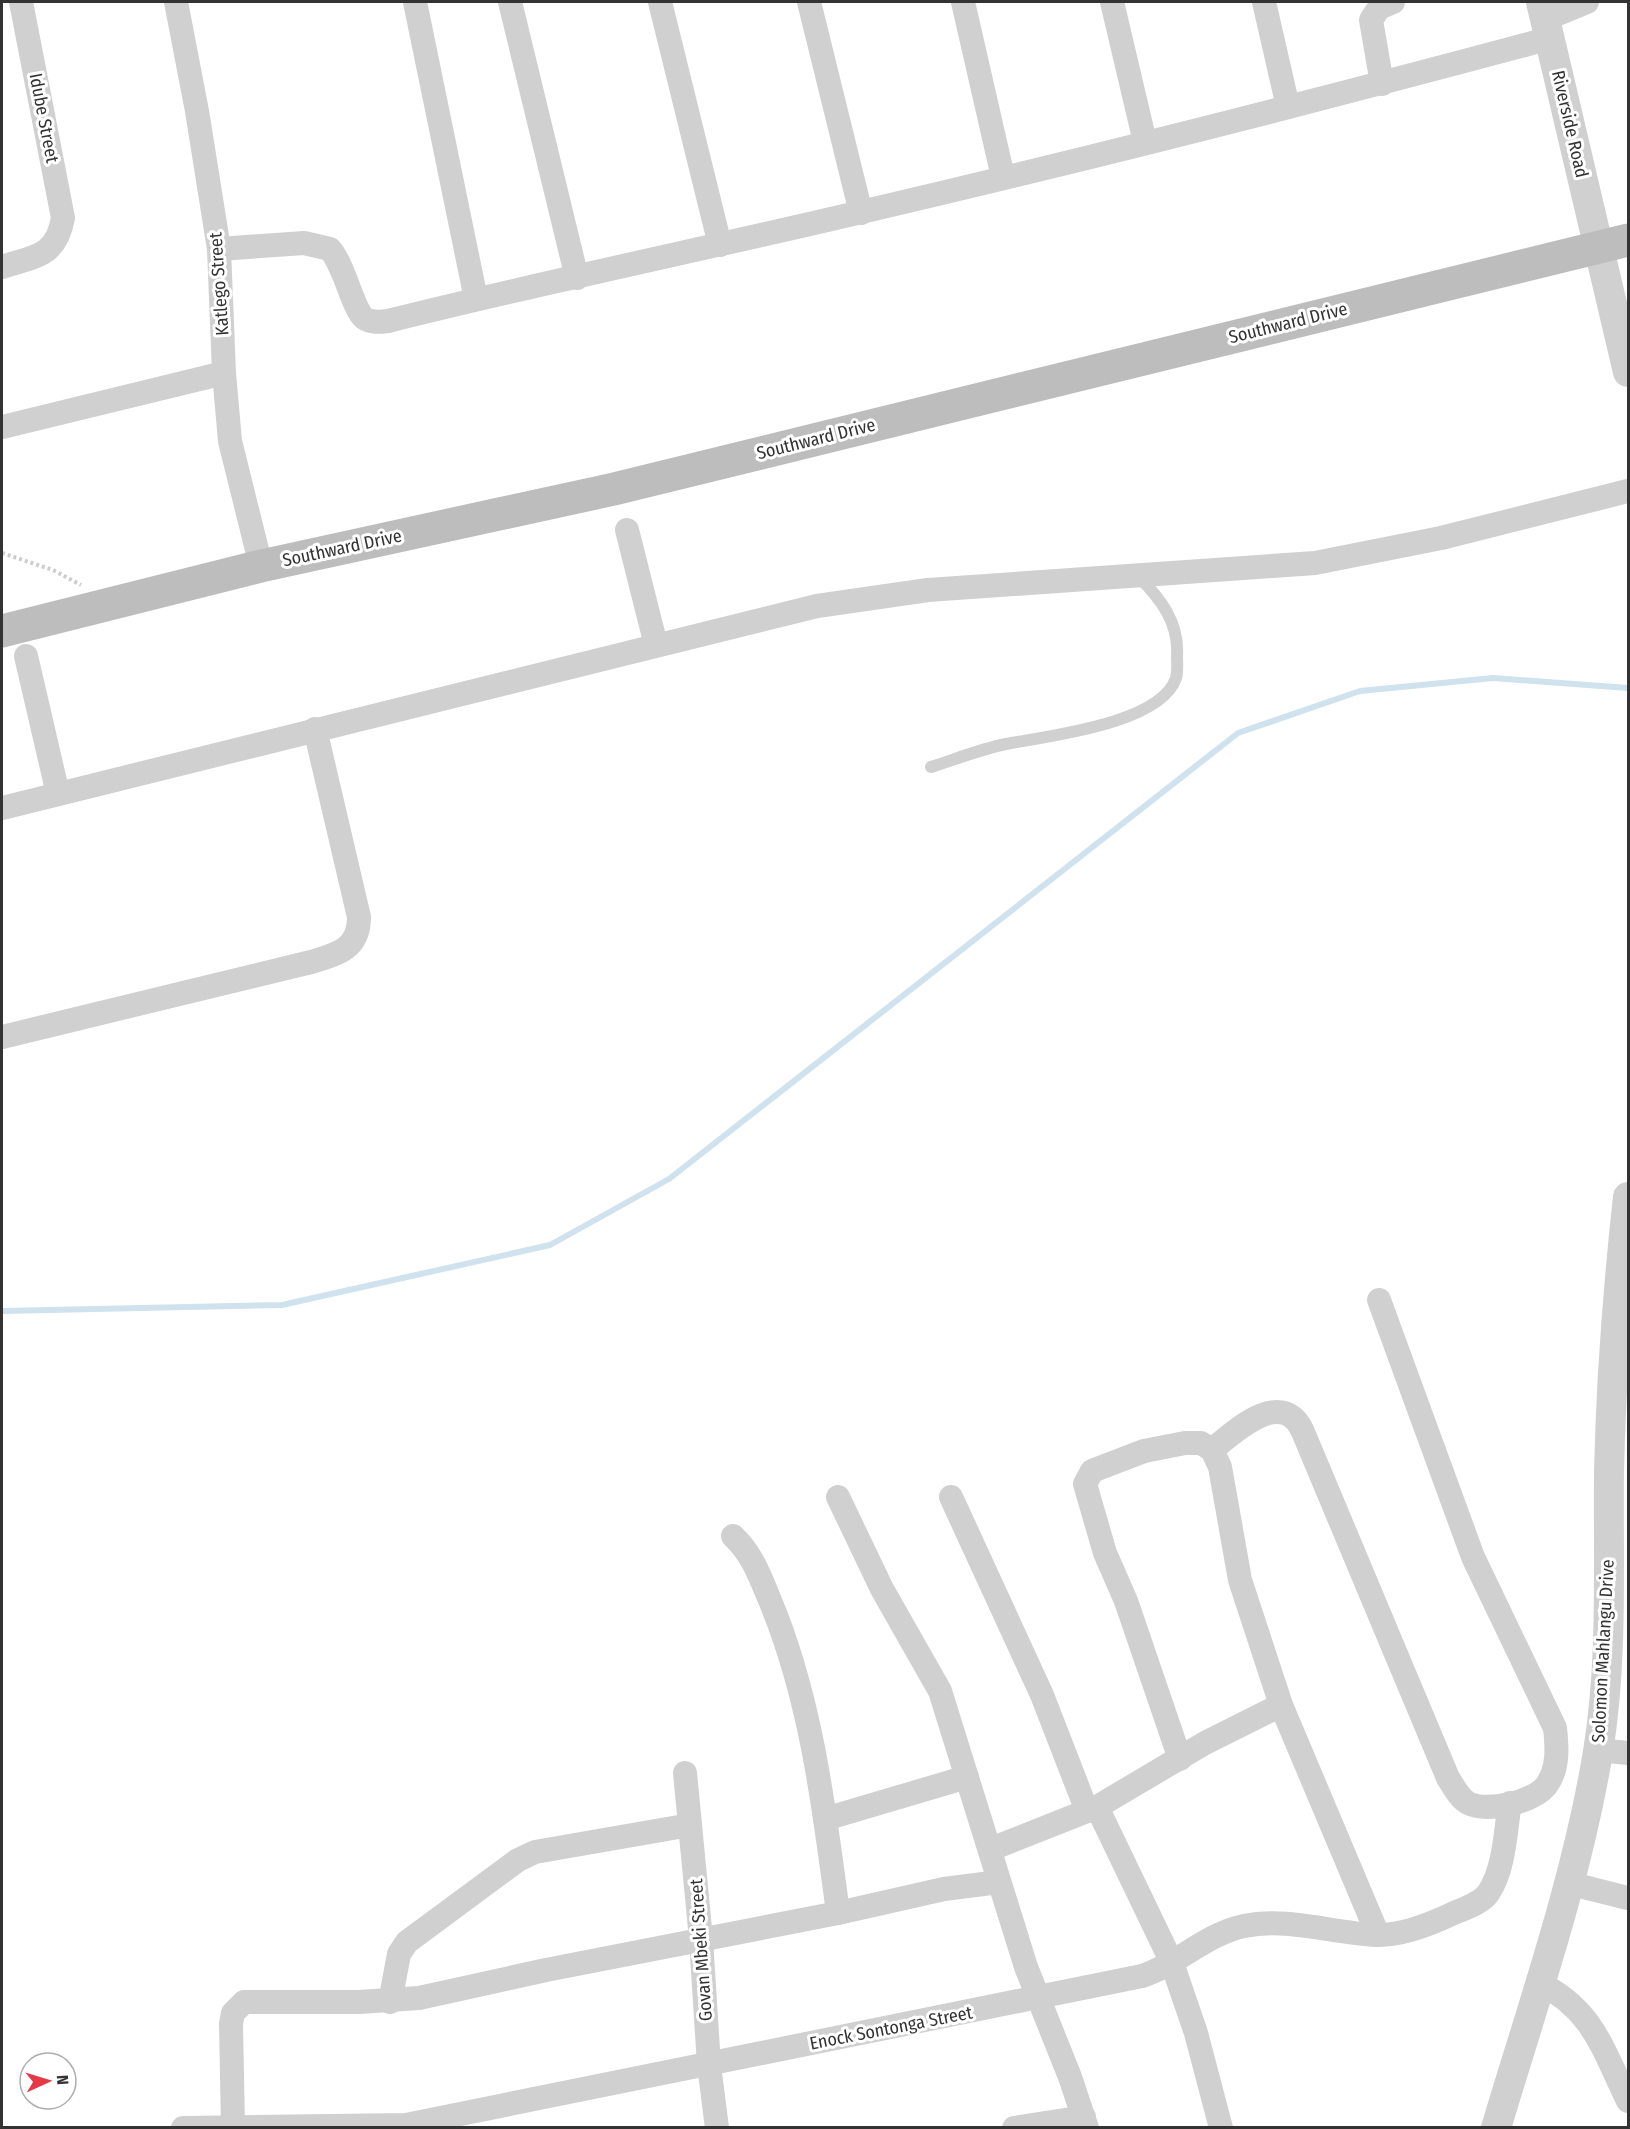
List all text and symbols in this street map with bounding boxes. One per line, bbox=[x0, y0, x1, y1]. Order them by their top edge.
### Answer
street label: Riverside Road bbox=[1547, 68, 1593, 180]
street label: Idube Street bbox=[25, 71, 63, 165]
street label: Katlego Street bbox=[204, 231, 234, 336]
street label: Southward Drive bbox=[1226, 298, 1350, 348]
street label: Southward Drive bbox=[754, 414, 878, 464]
street label: Southward Drive bbox=[280, 525, 404, 571]
street label: Solomon Mahlangu Drive bbox=[1587, 1559, 1619, 1743]
street label: Govan Mbeki Street bbox=[685, 1878, 717, 2022]
street label: Enock Sontonga Street bbox=[808, 2001, 974, 2055]
north arrow bbox=[18, 2051, 78, 2111]
text: N bbox=[53, 2075, 72, 2085]

